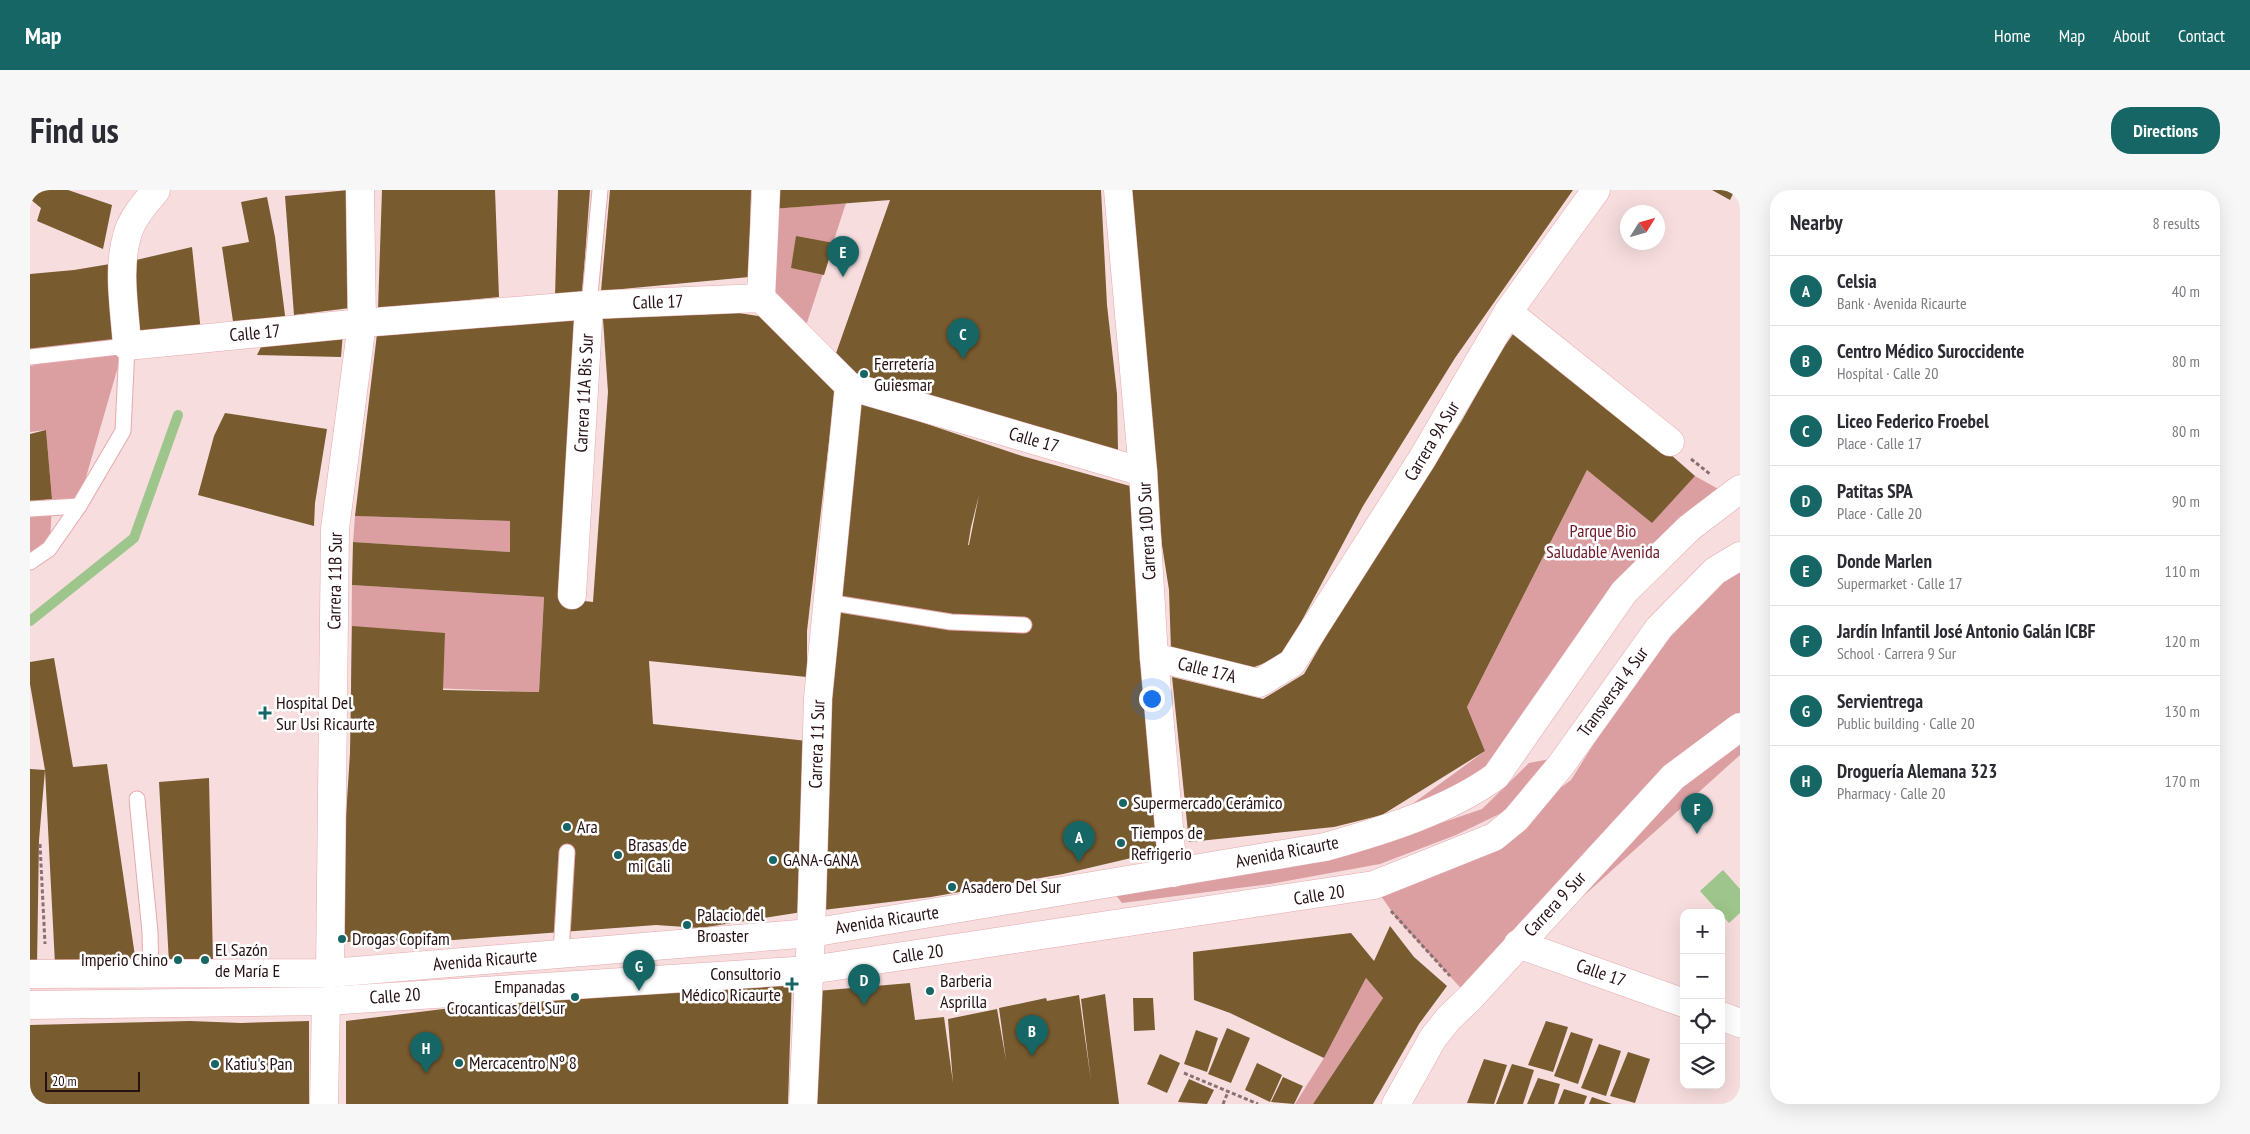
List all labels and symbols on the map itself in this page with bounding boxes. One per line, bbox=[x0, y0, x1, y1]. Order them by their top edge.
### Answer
north arrow bbox=[1620, 205, 1665, 250]
pin: E bbox=[827, 236, 859, 277]
street label: Calle 17 bbox=[632, 289, 684, 314]
pin: C bbox=[947, 318, 979, 359]
street label: Calle 17 bbox=[229, 319, 281, 346]
street label: Carrera 11A Bis Sur bbox=[569, 333, 598, 453]
place label: Ferretería Guiesmar bbox=[874, 352, 934, 396]
marker: Ferretería Guiesmar bbox=[858, 368, 870, 380]
street label: Carrera 9A Sur bbox=[1399, 397, 1464, 485]
street label: Calle 17 bbox=[1006, 421, 1062, 458]
street label: Carrera 10D Sur bbox=[1132, 481, 1161, 581]
park label: Parque Bio Saludable Avenida bbox=[1546, 519, 1660, 563]
street label: Carrera 11B Sur bbox=[322, 532, 347, 630]
street label: Transversal 4 Sur bbox=[1572, 642, 1653, 741]
street label: Calle 17A bbox=[1176, 651, 1239, 688]
your location bbox=[1139, 686, 1165, 712]
place label: Hospital Del Sur Usi Ricaurte bbox=[276, 691, 375, 735]
street label: Carrera 11 Sur bbox=[803, 699, 830, 789]
marker: Hospital Del Sur Usi Ricaurte bbox=[258, 706, 272, 720]
place label: Supermercado Cerámico bbox=[1133, 791, 1283, 814]
pin: F bbox=[1681, 793, 1713, 834]
marker: Supermercado Cerámico bbox=[1117, 797, 1129, 809]
place label: Ara bbox=[577, 815, 598, 838]
marker: Ara bbox=[561, 821, 573, 833]
pin: A bbox=[1063, 821, 1095, 862]
place label: Tiempos de Refrigerio bbox=[1131, 821, 1203, 865]
street label: Avenida Ricaurte bbox=[1233, 830, 1340, 873]
place label: Brasas de mi Cali bbox=[628, 833, 687, 877]
marker: Tiempos de Refrigerio bbox=[1115, 837, 1127, 849]
place label: GANA-GANA bbox=[783, 848, 859, 871]
marker: Brasas de mi Cali bbox=[612, 849, 624, 861]
marker: GANA-GANA bbox=[767, 854, 779, 866]
street label: Carrera 9 Sur bbox=[1519, 866, 1591, 941]
place label: Asadero Del Sur bbox=[962, 875, 1061, 898]
street label: Calle 20 bbox=[1292, 879, 1346, 910]
marker: Asadero Del Sur bbox=[946, 881, 958, 893]
street label: Avenida Ricaurte bbox=[833, 900, 940, 939]
place label: Palacio del Broaster bbox=[697, 903, 765, 947]
marker: Palacio del Broaster bbox=[681, 919, 693, 931]
place label: Drogas Copifam bbox=[352, 927, 450, 950]
marker: Drogas Copifam bbox=[336, 933, 348, 945]
place label: El Sazón de María E bbox=[215, 938, 280, 982]
street label: Calle 20 bbox=[891, 939, 945, 968]
street label: Avenida Ricaurte bbox=[432, 943, 538, 976]
place label: Imperio Chino bbox=[81, 948, 168, 971]
pin: G bbox=[623, 950, 655, 991]
street label: Calle 17 bbox=[1573, 953, 1629, 992]
marker: Imperio Chino bbox=[172, 954, 184, 966]
marker: El Sazón de María E bbox=[199, 954, 211, 966]
place label: Consultorio Médico Ricaurte bbox=[681, 962, 781, 1006]
pin: D bbox=[848, 964, 880, 1005]
place label: Barberia Asprilla bbox=[940, 969, 992, 1013]
place label: Empanadas Crocanticas del Sur bbox=[447, 975, 565, 1019]
marker: Consultorio Médico Ricaurte bbox=[785, 977, 799, 991]
street label: Calle 20 bbox=[369, 982, 421, 1009]
marker: Barberia Asprilla bbox=[924, 985, 936, 997]
marker: Empanadas Crocanticas del Sur bbox=[569, 991, 581, 1003]
pin: B bbox=[1016, 1015, 1048, 1056]
pin: H bbox=[410, 1032, 442, 1073]
place label: Mercacentro Nº 8 bbox=[469, 1051, 577, 1074]
place label: Katiu's Pan bbox=[225, 1052, 292, 1075]
marker: Mercacentro Nº 8 bbox=[453, 1057, 465, 1069]
marker: Katiu's Pan bbox=[209, 1058, 221, 1070]
scale bar bbox=[45, 1069, 140, 1092]

